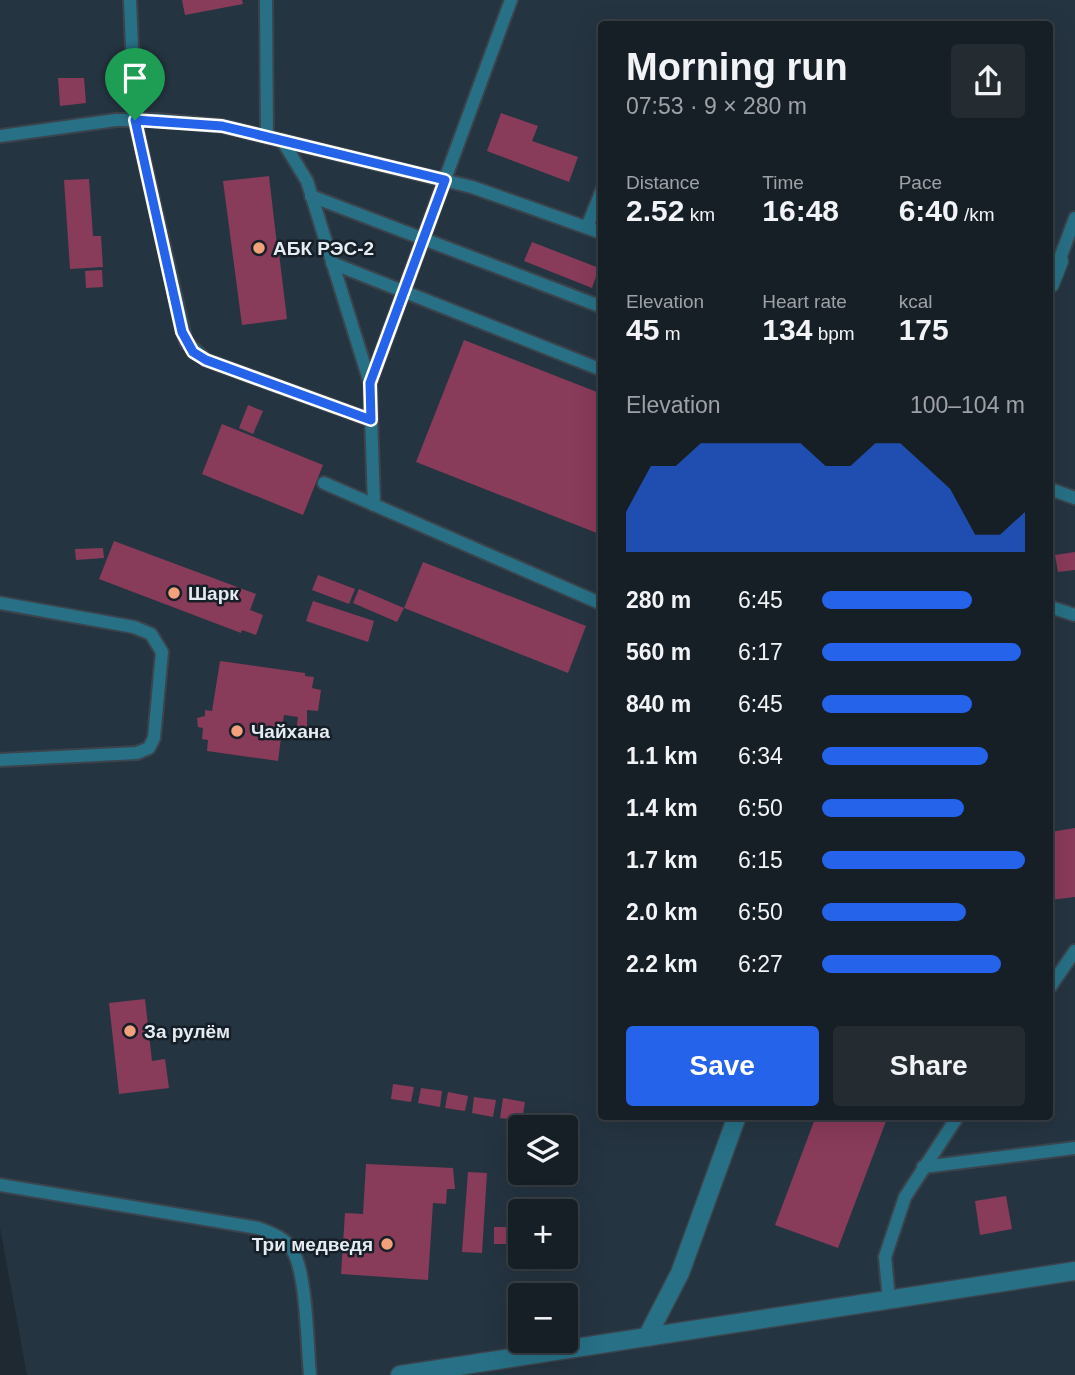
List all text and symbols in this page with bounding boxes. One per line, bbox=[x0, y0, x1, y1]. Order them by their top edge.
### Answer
button: share bbox=[951, 44, 1025, 118]
text: Morning run bbox=[626, 46, 848, 88]
pin bbox=[105, 48, 165, 120]
icon: arrive bbox=[116, 59, 154, 97]
text: 07:53 · 9 × 280 m bbox=[626, 93, 807, 119]
text: Distance bbox=[626, 172, 700, 193]
text: Time bbox=[762, 172, 804, 193]
text: Pace bbox=[899, 172, 942, 193]
text: 2.52 bbox=[626, 194, 684, 227]
text: 16:48 bbox=[762, 194, 839, 227]
text: 6:40 bbox=[899, 194, 959, 227]
text: km bbox=[684, 204, 715, 225]
text: /km bbox=[959, 204, 995, 225]
place label: АБК РЭС-2 bbox=[273, 238, 374, 259]
marker: АБК РЭС-2 bbox=[251, 240, 267, 256]
text: Elevation bbox=[626, 291, 704, 312]
text: Heart rate bbox=[762, 291, 847, 312]
text: kcal bbox=[899, 291, 932, 312]
text: 45 bbox=[626, 313, 659, 346]
text: 134 bbox=[762, 313, 812, 346]
text: 175 bbox=[899, 313, 949, 346]
text: m bbox=[659, 323, 680, 344]
text: bpm bbox=[812, 323, 855, 344]
text: Elevation bbox=[626, 392, 721, 418]
text: 100–104 m bbox=[910, 392, 1025, 418]
place label: Шарк bbox=[188, 583, 239, 604]
marker: Шарк bbox=[166, 585, 182, 601]
text: 280 m bbox=[626, 587, 691, 613]
text: 6:45 bbox=[738, 587, 783, 613]
text: 560 m bbox=[626, 639, 691, 665]
text: 6:17 bbox=[738, 639, 783, 665]
text: 840 m bbox=[626, 691, 691, 717]
text: 6:45 bbox=[738, 691, 783, 717]
place label: Чайхана bbox=[251, 721, 330, 742]
marker: Чайхана bbox=[229, 723, 245, 739]
text: 1.1 km bbox=[626, 743, 698, 769]
text: 6:34 bbox=[738, 743, 783, 769]
text: 1.4 km bbox=[626, 795, 698, 821]
text: 6:50 bbox=[738, 795, 783, 821]
text: 1.7 km bbox=[626, 847, 698, 873]
text: 6:15 bbox=[738, 847, 783, 873]
text: 2.0 km bbox=[626, 899, 698, 925]
text: 6:50 bbox=[738, 899, 783, 925]
text: 2.2 km bbox=[626, 951, 698, 977]
text: 6:27 bbox=[738, 951, 783, 977]
place label: За рулём bbox=[144, 1021, 230, 1042]
marker: За рулём bbox=[122, 1023, 138, 1039]
button: Save bbox=[626, 1026, 819, 1106]
button: Share bbox=[833, 1026, 1025, 1106]
map controls bbox=[508, 1115, 578, 1353]
button: layers bbox=[508, 1115, 578, 1185]
button: + bbox=[508, 1199, 578, 1269]
place label: Три медведя bbox=[252, 1234, 373, 1255]
marker: Три медведя bbox=[379, 1236, 395, 1252]
button: − bbox=[508, 1283, 578, 1353]

